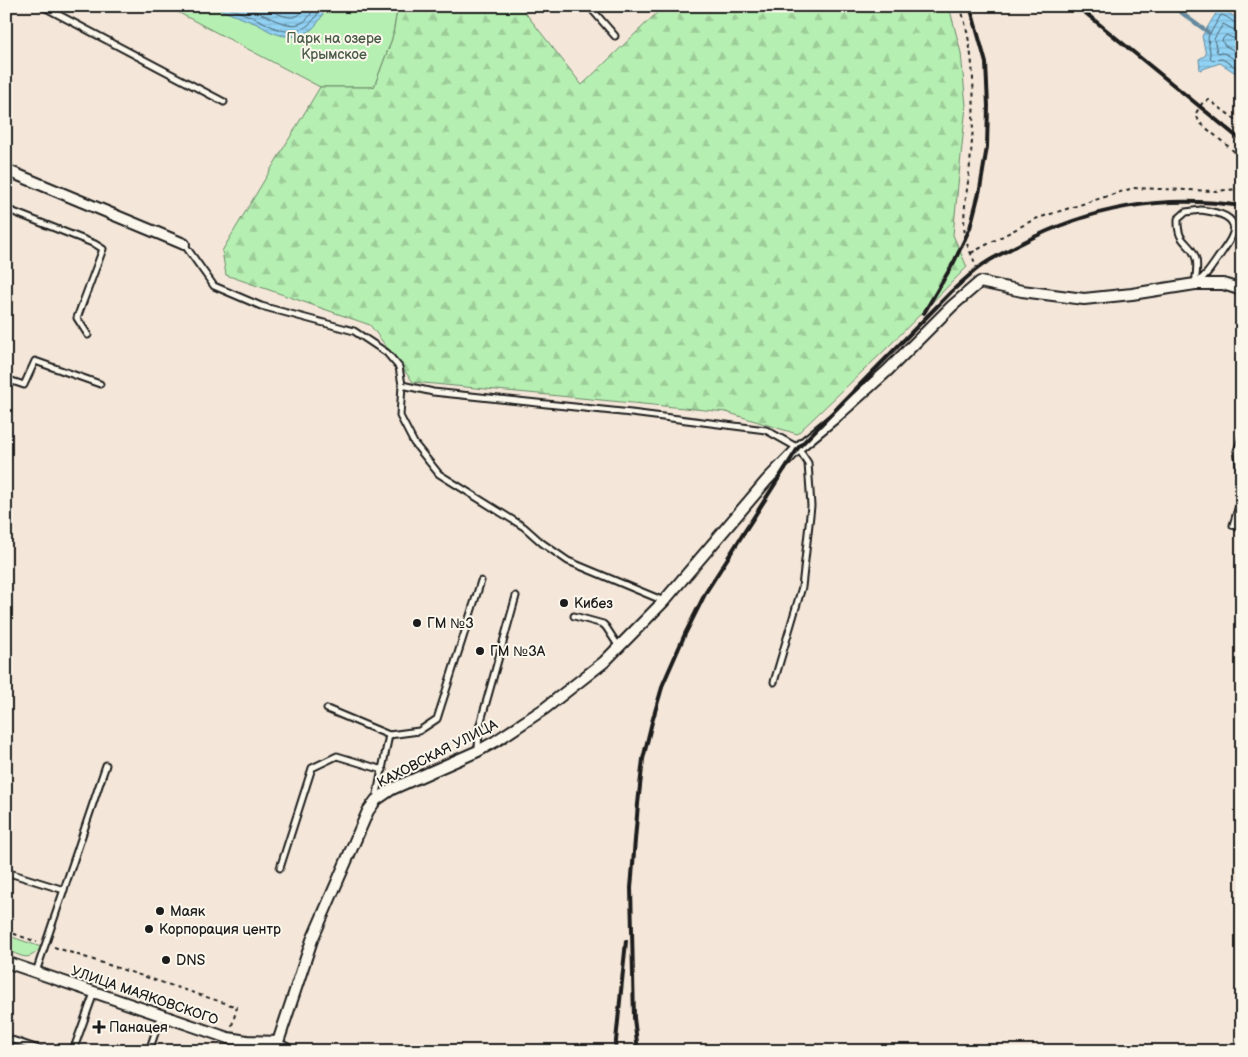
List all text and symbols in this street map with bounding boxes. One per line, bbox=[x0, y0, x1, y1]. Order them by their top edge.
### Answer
park label: Парк на озере Крымское bbox=[286, 30, 382, 63]
place label: Кибез bbox=[574, 595, 613, 612]
marker: Кибез bbox=[558, 597, 570, 609]
place label: ГМ №3 bbox=[427, 615, 474, 632]
marker: ГМ №3 bbox=[411, 617, 423, 629]
place label: ГМ №3А bbox=[490, 643, 546, 660]
marker: ГМ №3А bbox=[474, 645, 486, 657]
street label: КАХОВСКАЯ УЛИЦА bbox=[374, 715, 501, 791]
place label: Маяк bbox=[170, 903, 206, 920]
marker: Маяк bbox=[154, 905, 166, 917]
place label: Корпорация центр bbox=[159, 921, 281, 938]
marker: Корпорация центр bbox=[143, 923, 155, 935]
place label: DNS bbox=[176, 952, 205, 969]
marker: DNS bbox=[160, 954, 172, 966]
street label: УЛИЦА МАЯКОВСКОГО bbox=[69, 962, 221, 1029]
place label: Панацея bbox=[109, 1019, 168, 1036]
marker: Панацея bbox=[93, 1021, 105, 1033]

